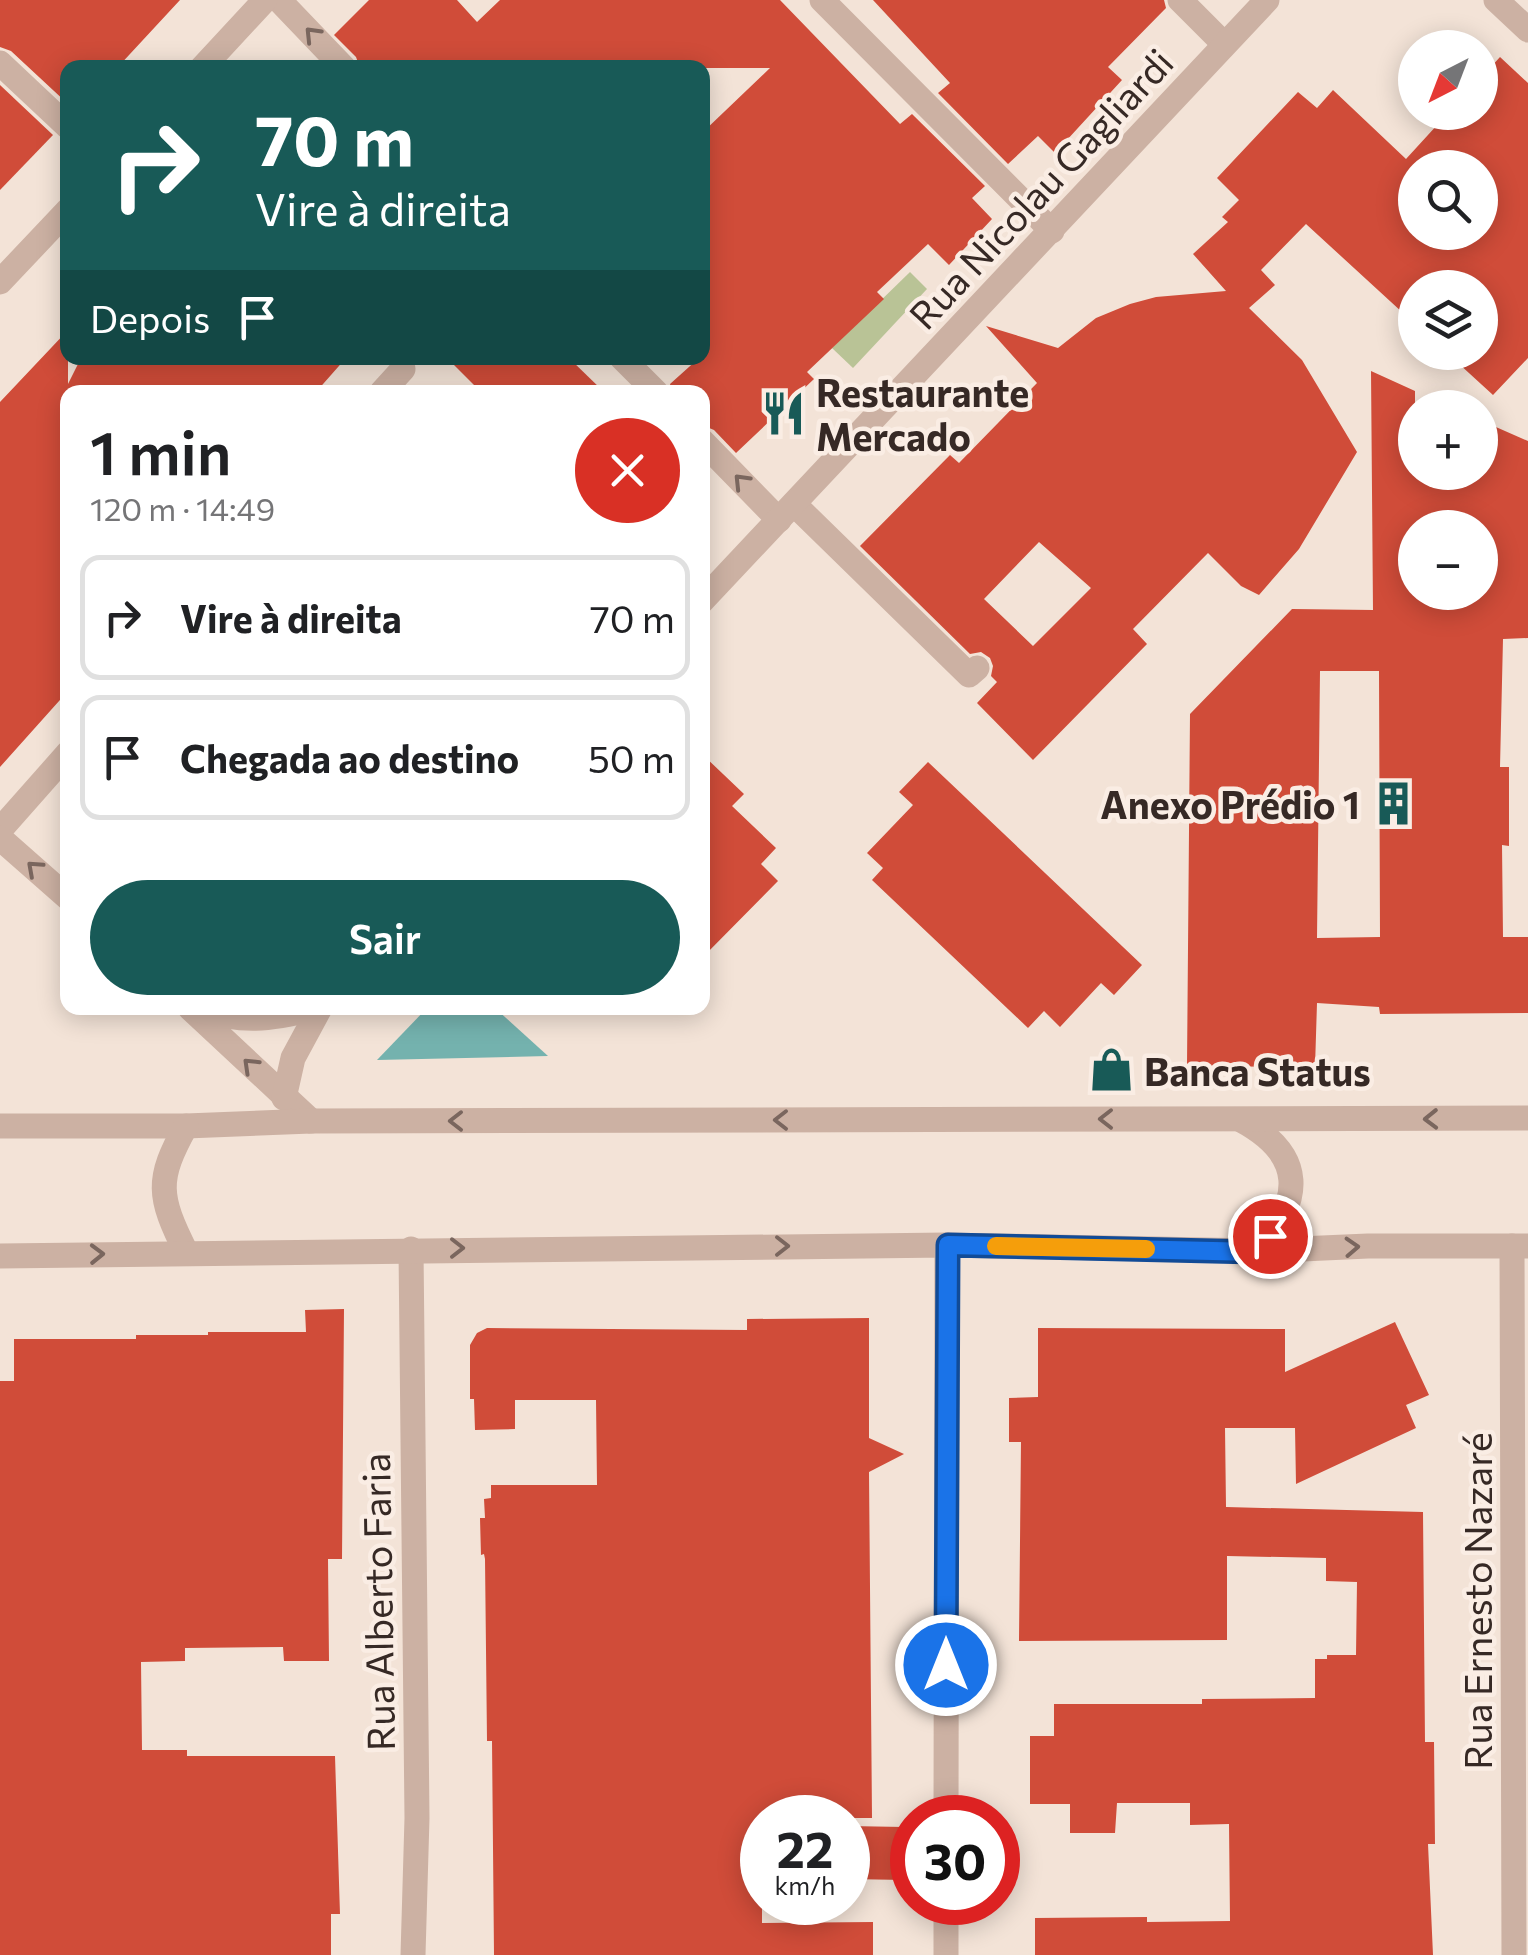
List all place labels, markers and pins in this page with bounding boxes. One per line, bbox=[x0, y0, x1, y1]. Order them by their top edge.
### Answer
place label: Restaurante Mercado bbox=[816, 368, 1029, 459]
restaurant icon: Restaurante Mercado bbox=[759, 389, 807, 437]
building icon: Anexo Prédio 1 bbox=[1369, 779, 1417, 827]
place label: Anexo Prédio 1 bbox=[1100, 780, 1360, 827]
shop icon: Banca Status bbox=[1087, 1046, 1135, 1094]
place label: Banca Status bbox=[1144, 1047, 1371, 1094]
pin bbox=[1228, 1194, 1313, 1279]

